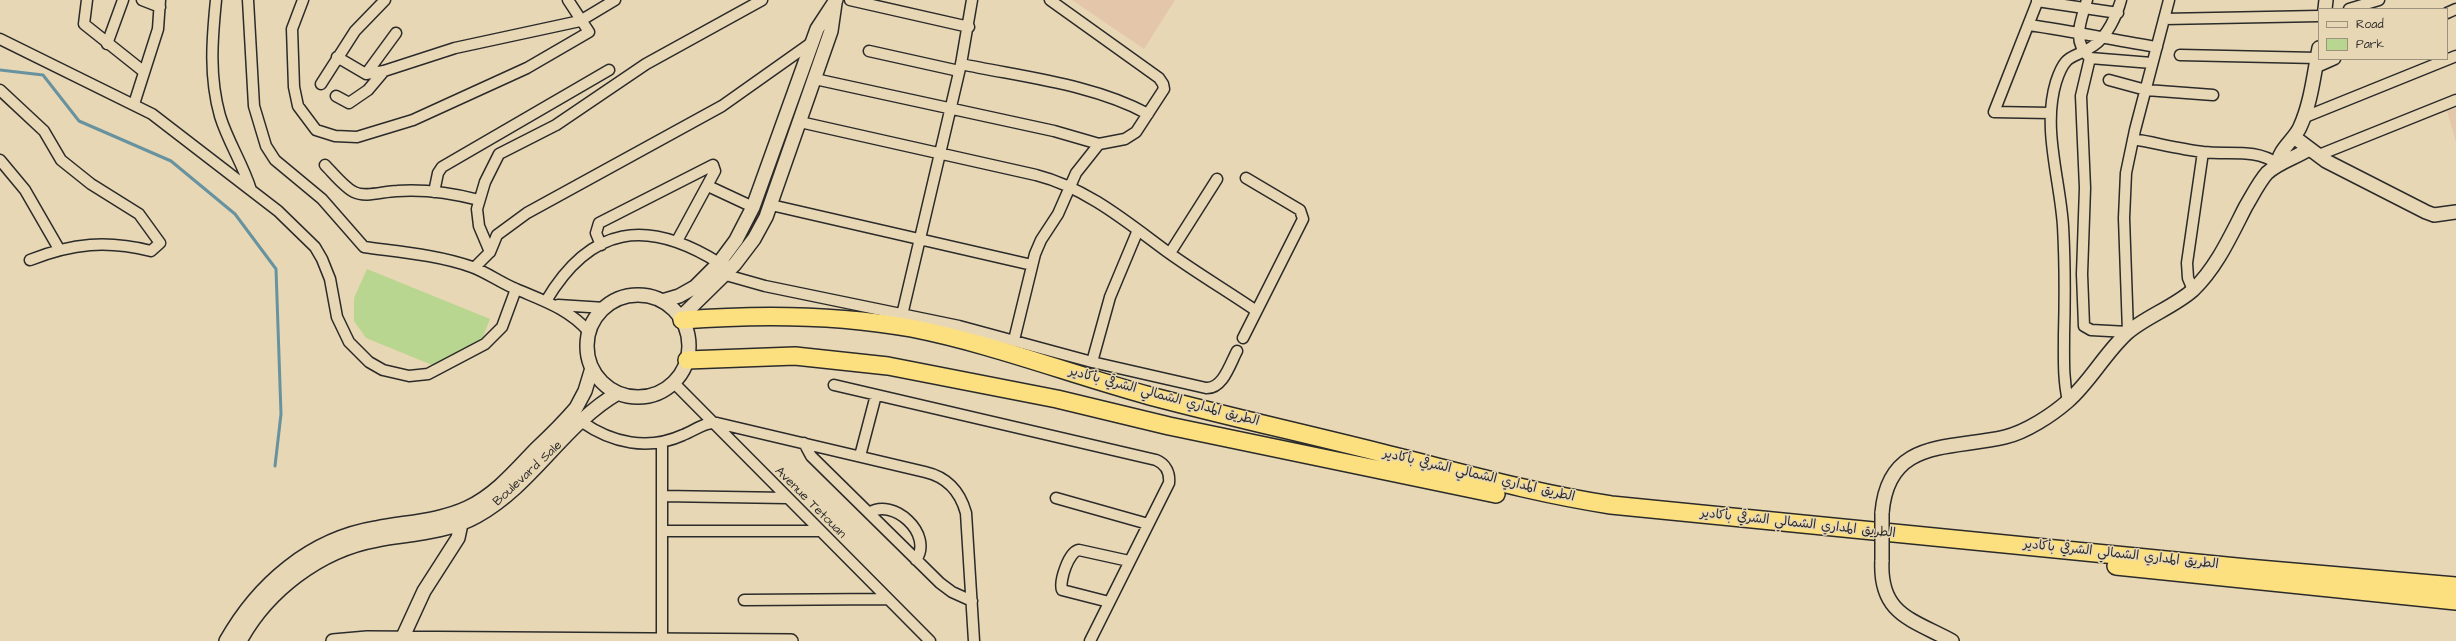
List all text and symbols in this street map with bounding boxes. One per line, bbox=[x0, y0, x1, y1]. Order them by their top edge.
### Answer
legend bbox=[2318, 8, 2448, 60]
text: Road bbox=[2356, 16, 2384, 33]
text: Park bbox=[2356, 36, 2384, 53]
street label: الطريق المداري الشمالي الشرقي بأكادير bbox=[1067, 364, 1261, 430]
street label: Boulevard Sale bbox=[490, 438, 566, 510]
street label: الطريق المداري الشمالي الشرقي بأكادير bbox=[1382, 446, 1576, 506]
street label: Avenue Tetouan bbox=[771, 464, 849, 542]
street label: الطريق المداري الشمالي الشرقي بأكادير bbox=[1700, 506, 1896, 542]
street label: الطريق المداري الشمالي الشرقي بأكادير bbox=[2023, 537, 2219, 573]

